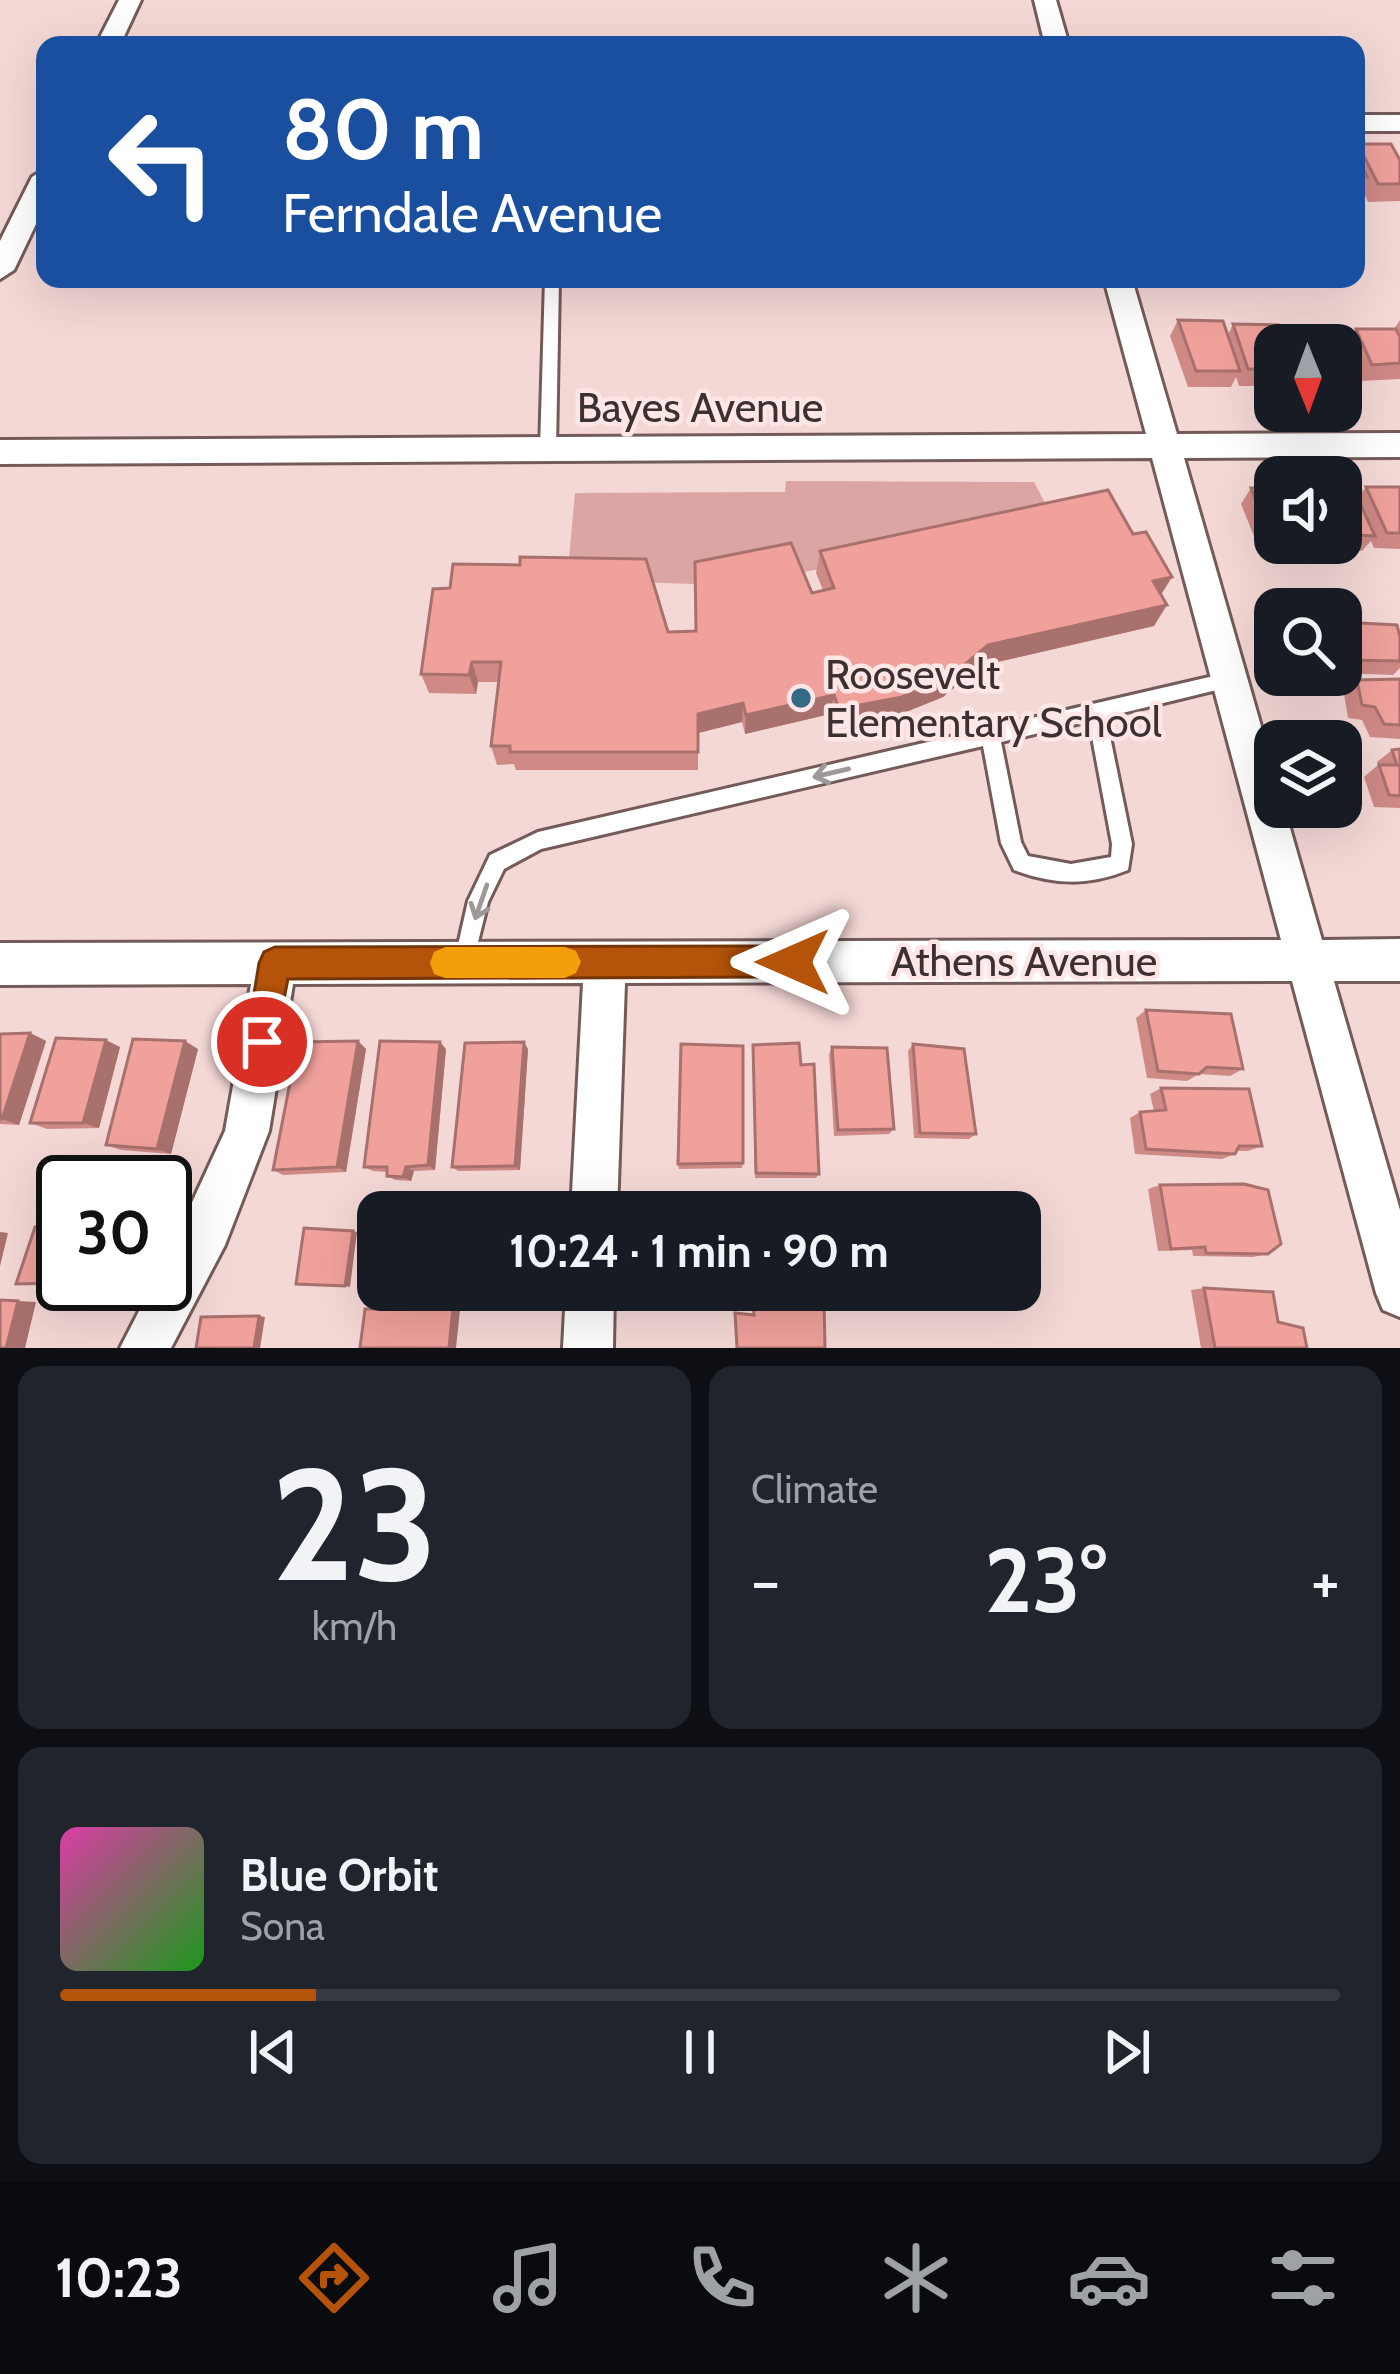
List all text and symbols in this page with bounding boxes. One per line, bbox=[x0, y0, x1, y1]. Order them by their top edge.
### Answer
text: 80 m bbox=[282, 78, 484, 180]
icon: left bbox=[84, 84, 240, 240]
text: Ferndale Avenue bbox=[282, 180, 662, 246]
north arrow bbox=[1254, 324, 1362, 432]
map controls bbox=[1254, 324, 1362, 828]
street label: Bayes Avenue bbox=[577, 381, 823, 433]
button: sound bbox=[1254, 456, 1362, 564]
button: search bbox=[1254, 588, 1362, 696]
place label: Roosevelt Elementary School bbox=[825, 648, 1162, 748]
marker: Roosevelt Elementary School bbox=[788, 685, 814, 711]
button: layers bbox=[1254, 720, 1362, 828]
one-way arrow bbox=[812, 763, 850, 785]
one-way arrow bbox=[468, 882, 490, 920]
position arrow bbox=[730, 899, 856, 1025]
street label: Athens Avenue bbox=[891, 935, 1157, 987]
pin bbox=[211, 991, 313, 1093]
icon: arrive bbox=[229, 1009, 295, 1075]
speed limit sign: 30 bbox=[36, 1155, 192, 1311]
text: 10:24 · 1 min · 90 m bbox=[509, 1224, 889, 1278]
text: 23 bbox=[271, 1429, 438, 1619]
text: Climate bbox=[751, 1465, 878, 1513]
text: 23° bbox=[984, 1525, 1107, 1635]
text: − bbox=[751, 1540, 780, 1621]
text: + bbox=[1311, 1540, 1340, 1621]
text: km/h bbox=[312, 1602, 397, 1650]
text: Blue Orbit bbox=[240, 1848, 438, 1902]
text: Sona bbox=[240, 1902, 325, 1950]
icon: previous bbox=[240, 2019, 306, 2085]
icon: pause bbox=[667, 2019, 733, 2085]
icon: next bbox=[1094, 2019, 1160, 2085]
icon: directions bbox=[292, 2236, 376, 2320]
icon: music bbox=[486, 2236, 570, 2320]
icon: phone bbox=[680, 2236, 764, 2320]
icon: climate bbox=[874, 2236, 958, 2320]
icon: car bbox=[1067, 2236, 1151, 2320]
icon: filters bbox=[1261, 2236, 1345, 2320]
text: 10:23 bbox=[55, 2245, 183, 2311]

